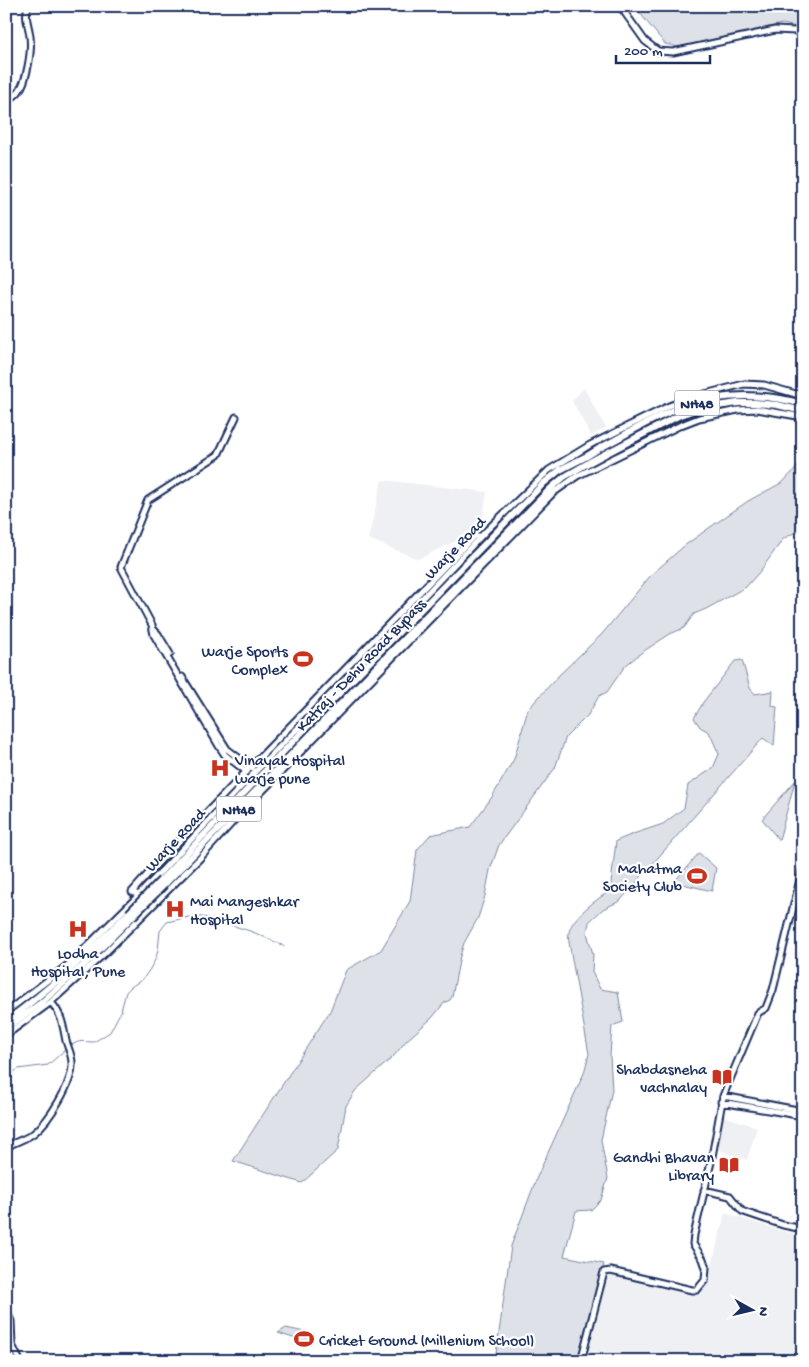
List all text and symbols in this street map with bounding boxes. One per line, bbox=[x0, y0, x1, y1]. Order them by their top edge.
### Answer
scale bar bbox=[616, 32, 710, 64]
text: 200 m bbox=[624, 43, 663, 61]
road number: NH48 bbox=[674, 390, 720, 416]
street label: Warje Road bbox=[422, 513, 492, 585]
street label: Katraj - Dehu Road Bypass bbox=[294, 595, 432, 737]
place label: Warje Sports Complex bbox=[201, 644, 289, 681]
sports icon: Warje Sports Complex bbox=[292, 648, 314, 670]
place label: Vinayak Hospital warje pune bbox=[234, 753, 345, 790]
hospital icon: Vinayak Hospital warje pune bbox=[209, 757, 231, 779]
road number: NH48 bbox=[216, 796, 262, 822]
street label: Warje Road bbox=[142, 805, 212, 877]
place label: Mahatma Society Club bbox=[603, 861, 683, 898]
sports icon: Mahatma Society Club bbox=[686, 865, 708, 887]
place label: Mai Mangeshkar Hospital bbox=[190, 894, 300, 931]
hospital icon: Mai Mangeshkar Hospital bbox=[164, 898, 186, 920]
hospital icon: Lodha Hospital, Pune bbox=[67, 918, 89, 940]
place label: Lodha Hospital, Pune bbox=[31, 946, 126, 983]
place label: Shabdasneha vachnalay bbox=[616, 1062, 708, 1099]
library icon: Shabdasneha vachnalay bbox=[711, 1066, 733, 1088]
place label: Gandhi Bhavan Library bbox=[613, 1150, 714, 1187]
library icon: Gandhi Bhavan Library bbox=[718, 1154, 740, 1176]
north arrow bbox=[726, 1284, 776, 1334]
text: N bbox=[753, 1306, 771, 1317]
sports icon: Cricket Ground (Millenium School) bbox=[293, 1328, 315, 1350]
place label: Cricket Ground (Millenium School) bbox=[319, 1333, 535, 1352]

